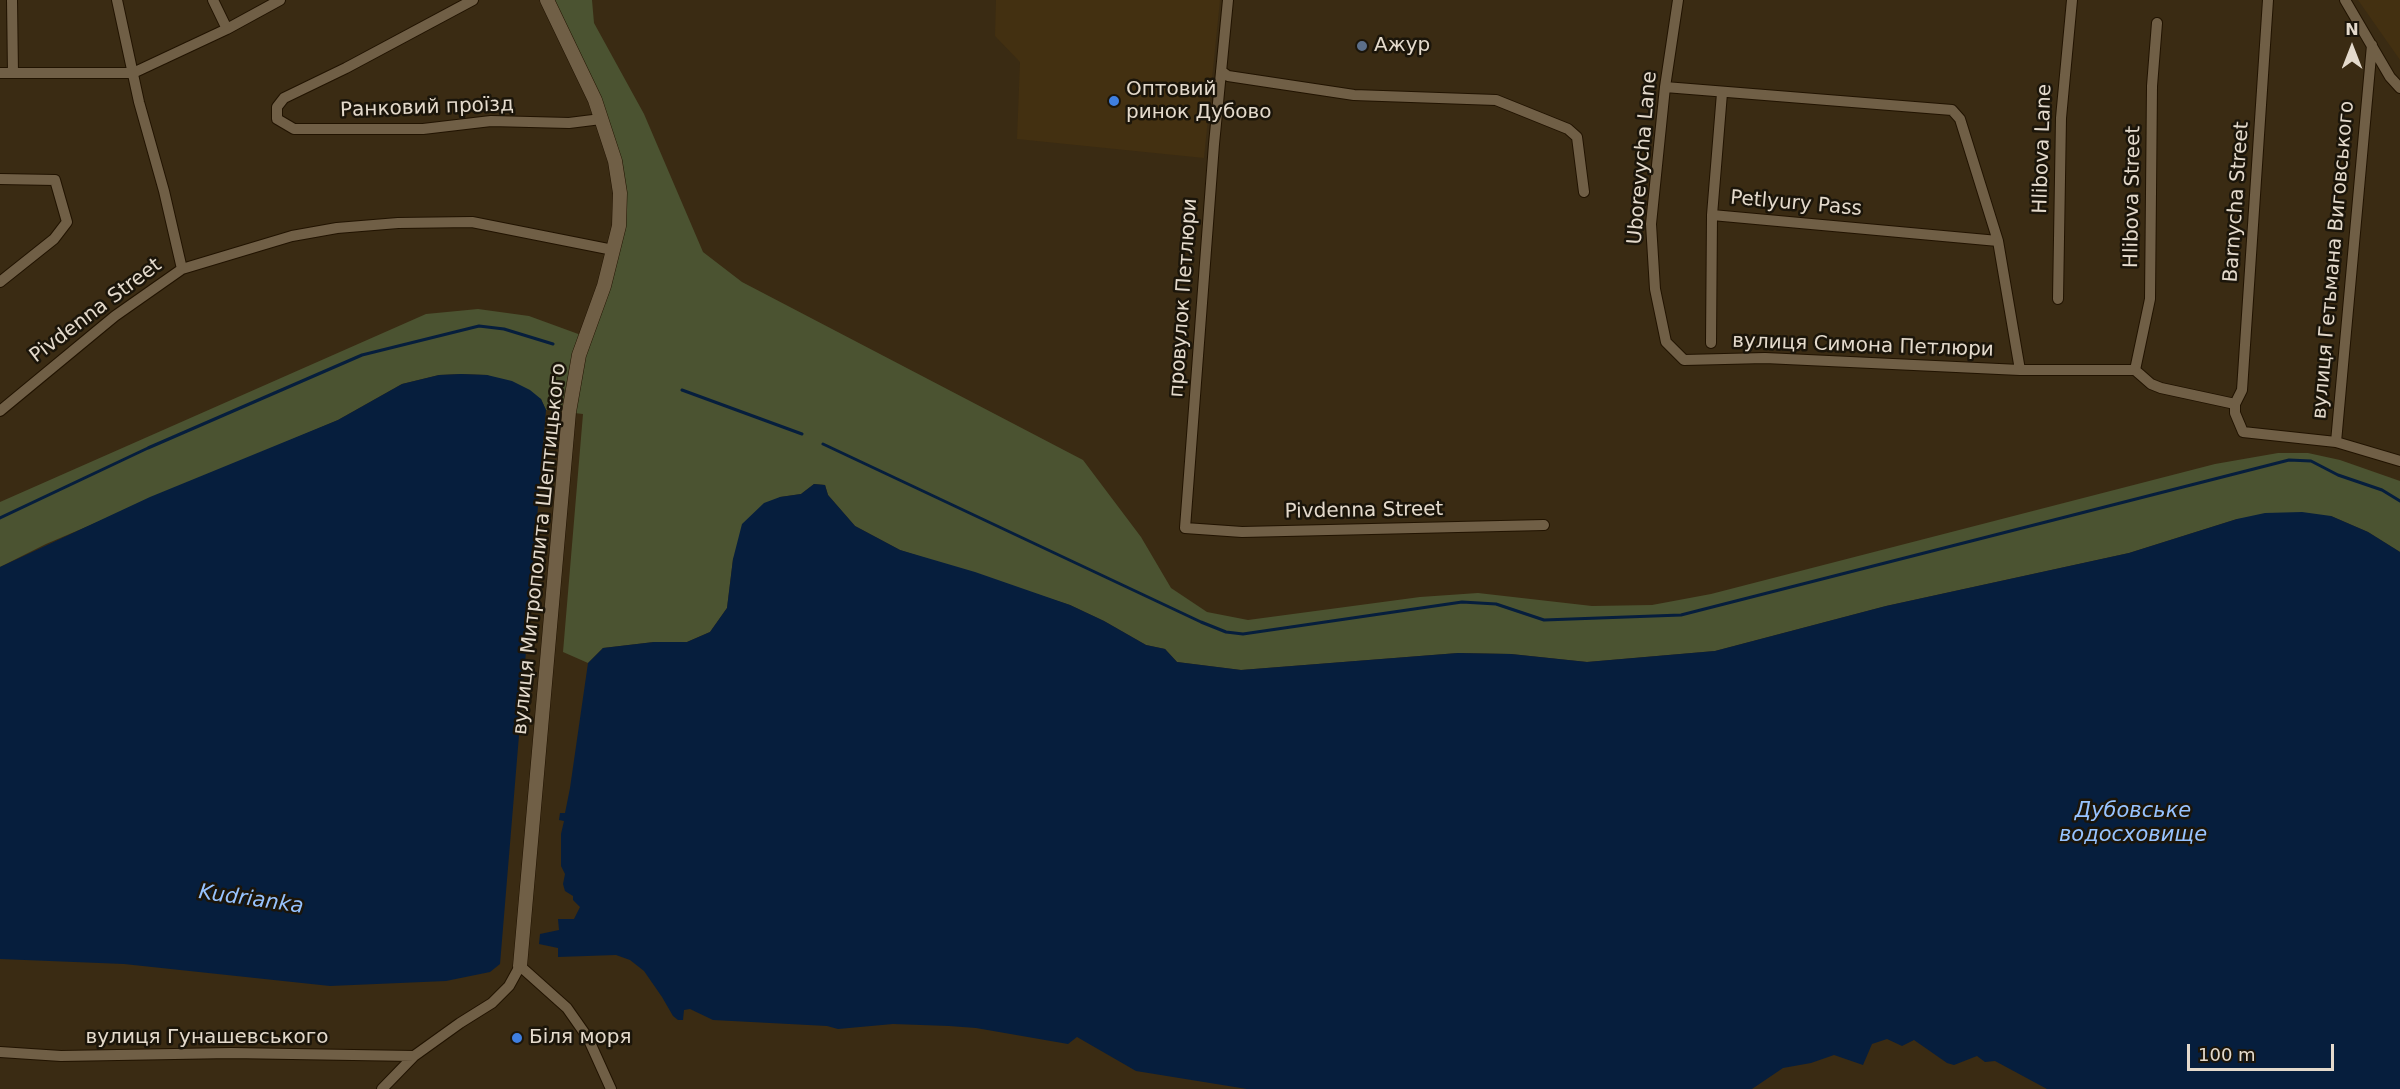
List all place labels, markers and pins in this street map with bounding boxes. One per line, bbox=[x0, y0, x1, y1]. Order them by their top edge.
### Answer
place label: Ажур bbox=[1374, 34, 1430, 58]
marker: Ажур bbox=[1355, 39, 1369, 53]
place label: Оптовий ринок Дубово bbox=[1126, 78, 1271, 125]
marker: Оптовий ринок Дубово bbox=[1107, 94, 1121, 108]
place label: Біля моря bbox=[529, 1026, 632, 1050]
marker: Біля моря bbox=[510, 1031, 524, 1045]

